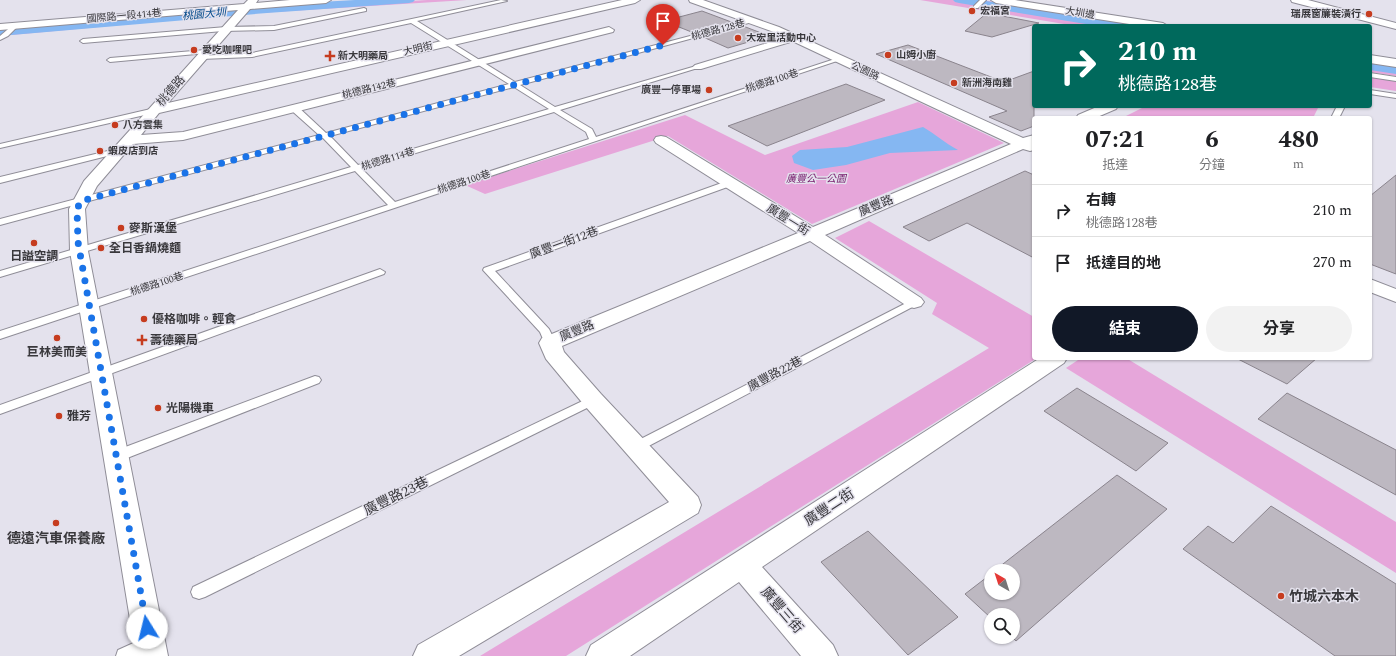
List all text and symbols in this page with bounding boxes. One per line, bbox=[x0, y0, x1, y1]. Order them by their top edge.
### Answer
water label: 桃園大圳 bbox=[181, 3, 229, 24]
place label: 宏福宮 bbox=[980, 3, 1010, 19]
street label: 大圳邊 bbox=[1064, 3, 1096, 23]
pin bbox=[646, 4, 680, 45]
street label: 國際路一段414巷 bbox=[86, 5, 162, 27]
marker: 宏福宮 bbox=[967, 6, 977, 16]
place label: 瑞展窗簾裝潢行 bbox=[1291, 6, 1361, 22]
marker: 瑞展窗簾裝潢行 bbox=[1364, 9, 1374, 19]
icon: arrive bbox=[652, 10, 674, 32]
street label: 桃德路128巷 bbox=[689, 15, 747, 45]
place label: 大宏里活動中心 bbox=[746, 30, 816, 46]
text: 210 m bbox=[1118, 30, 1197, 73]
marker: 大宏里活動中心 bbox=[733, 33, 743, 43]
street label: 大明街 bbox=[402, 38, 434, 60]
icon: right bbox=[1052, 40, 1104, 92]
place label: 愛吃咖哩吧 bbox=[202, 42, 252, 58]
marker: 愛吃咖哩吧 bbox=[189, 45, 199, 55]
place label: 山姆小廚 bbox=[896, 47, 936, 63]
place label: 新大明藥局 bbox=[338, 48, 388, 64]
marker: 山姆小廚 bbox=[883, 50, 893, 60]
marker: 新大明藥局 bbox=[325, 51, 335, 61]
street label: 公園路 bbox=[848, 57, 882, 85]
street label: 桃德路100巷 bbox=[743, 65, 801, 97]
street label: 桃德路 bbox=[152, 71, 190, 111]
text: 桃德路128巷 bbox=[1118, 71, 1217, 98]
street label: 桃德路142巷 bbox=[340, 75, 398, 103]
place label: 新洲海南雞 bbox=[962, 75, 1012, 91]
marker: 新洲海南雞 bbox=[949, 78, 959, 88]
place label: 廣豐一停車場 bbox=[641, 82, 701, 98]
marker: 廣豐一停車場 bbox=[704, 85, 714, 95]
place label: 八方雲集 bbox=[123, 117, 163, 133]
marker: 八方雲集 bbox=[110, 120, 120, 130]
text: 07:21 bbox=[1085, 122, 1146, 158]
text: 6 bbox=[1205, 122, 1219, 158]
text: 480 bbox=[1278, 122, 1319, 158]
place label: 蝦皮店到店 bbox=[108, 143, 158, 159]
street label: 桃德路114巷 bbox=[359, 143, 417, 175]
marker: 蝦皮店到店 bbox=[95, 146, 105, 156]
text: m bbox=[1293, 154, 1304, 174]
text: 抵達 bbox=[1102, 155, 1128, 175]
text: 分鐘 bbox=[1199, 155, 1225, 175]
street label: 桃德路100巷 bbox=[435, 166, 493, 198]
park label: 廣豐公一公園 bbox=[786, 171, 848, 187]
text: 右轉 bbox=[1086, 189, 1116, 212]
street label: 廣豐路 bbox=[856, 190, 896, 222]
street label: 廣豐一街 bbox=[763, 199, 813, 241]
text: 210 m bbox=[1313, 199, 1352, 222]
icon: right bbox=[1052, 200, 1074, 222]
text: 桃德路128巷 bbox=[1086, 213, 1158, 233]
place label: 麥斯漢堡 bbox=[129, 219, 177, 238]
street label: 廣豐一街12巷 bbox=[527, 222, 601, 264]
marker: 麥斯漢堡 bbox=[116, 223, 126, 233]
marker: 日謚空調 bbox=[29, 238, 39, 248]
place label: 全日香鍋燒麵 bbox=[109, 239, 181, 258]
marker: 全日香鍋燒麵 bbox=[96, 243, 106, 253]
place label: 日謚空調 bbox=[10, 247, 58, 266]
text: 270 m bbox=[1313, 251, 1352, 274]
icon: arrive bbox=[1052, 252, 1074, 274]
text: 抵達目的地 bbox=[1086, 252, 1161, 275]
street label: 桃德路100巷 bbox=[128, 268, 186, 300]
button: 結束 bbox=[1052, 306, 1198, 352]
button: 分享 bbox=[1206, 306, 1352, 352]
place label: 優格咖啡。輕食 bbox=[152, 310, 236, 329]
marker: 優格咖啡。輕食 bbox=[139, 314, 149, 324]
street label: 廣豐路 bbox=[557, 315, 597, 347]
place label: 壽德藥局 bbox=[150, 331, 198, 350]
marker: 巨林美而美 bbox=[52, 333, 62, 343]
marker: 壽德藥局 bbox=[137, 335, 147, 345]
place label: 巨林美而美 bbox=[27, 343, 87, 362]
street label: 廣豐路22巷 bbox=[744, 352, 806, 396]
place label: 光陽機車 bbox=[166, 399, 214, 418]
marker: 光陽機車 bbox=[153, 403, 163, 413]
place label: 雅芳 bbox=[67, 407, 91, 426]
marker: 雅芳 bbox=[54, 411, 64, 421]
street label: 廣豐路23巷 bbox=[360, 471, 432, 521]
street label: 廣豐二街 bbox=[800, 483, 858, 531]
marker: 德遠汽車保養廠 bbox=[51, 518, 61, 528]
place label: 德遠汽車保養廠 bbox=[7, 528, 105, 549]
north arrow bbox=[984, 564, 1020, 600]
map controls bbox=[984, 564, 1020, 644]
street label: 廣豐三街 bbox=[756, 582, 808, 638]
place label: 竹城六本木 bbox=[1289, 586, 1359, 607]
marker: 竹城六本木 bbox=[1276, 591, 1286, 601]
position arrow bbox=[126, 607, 168, 649]
button: search bbox=[984, 608, 1020, 644]

